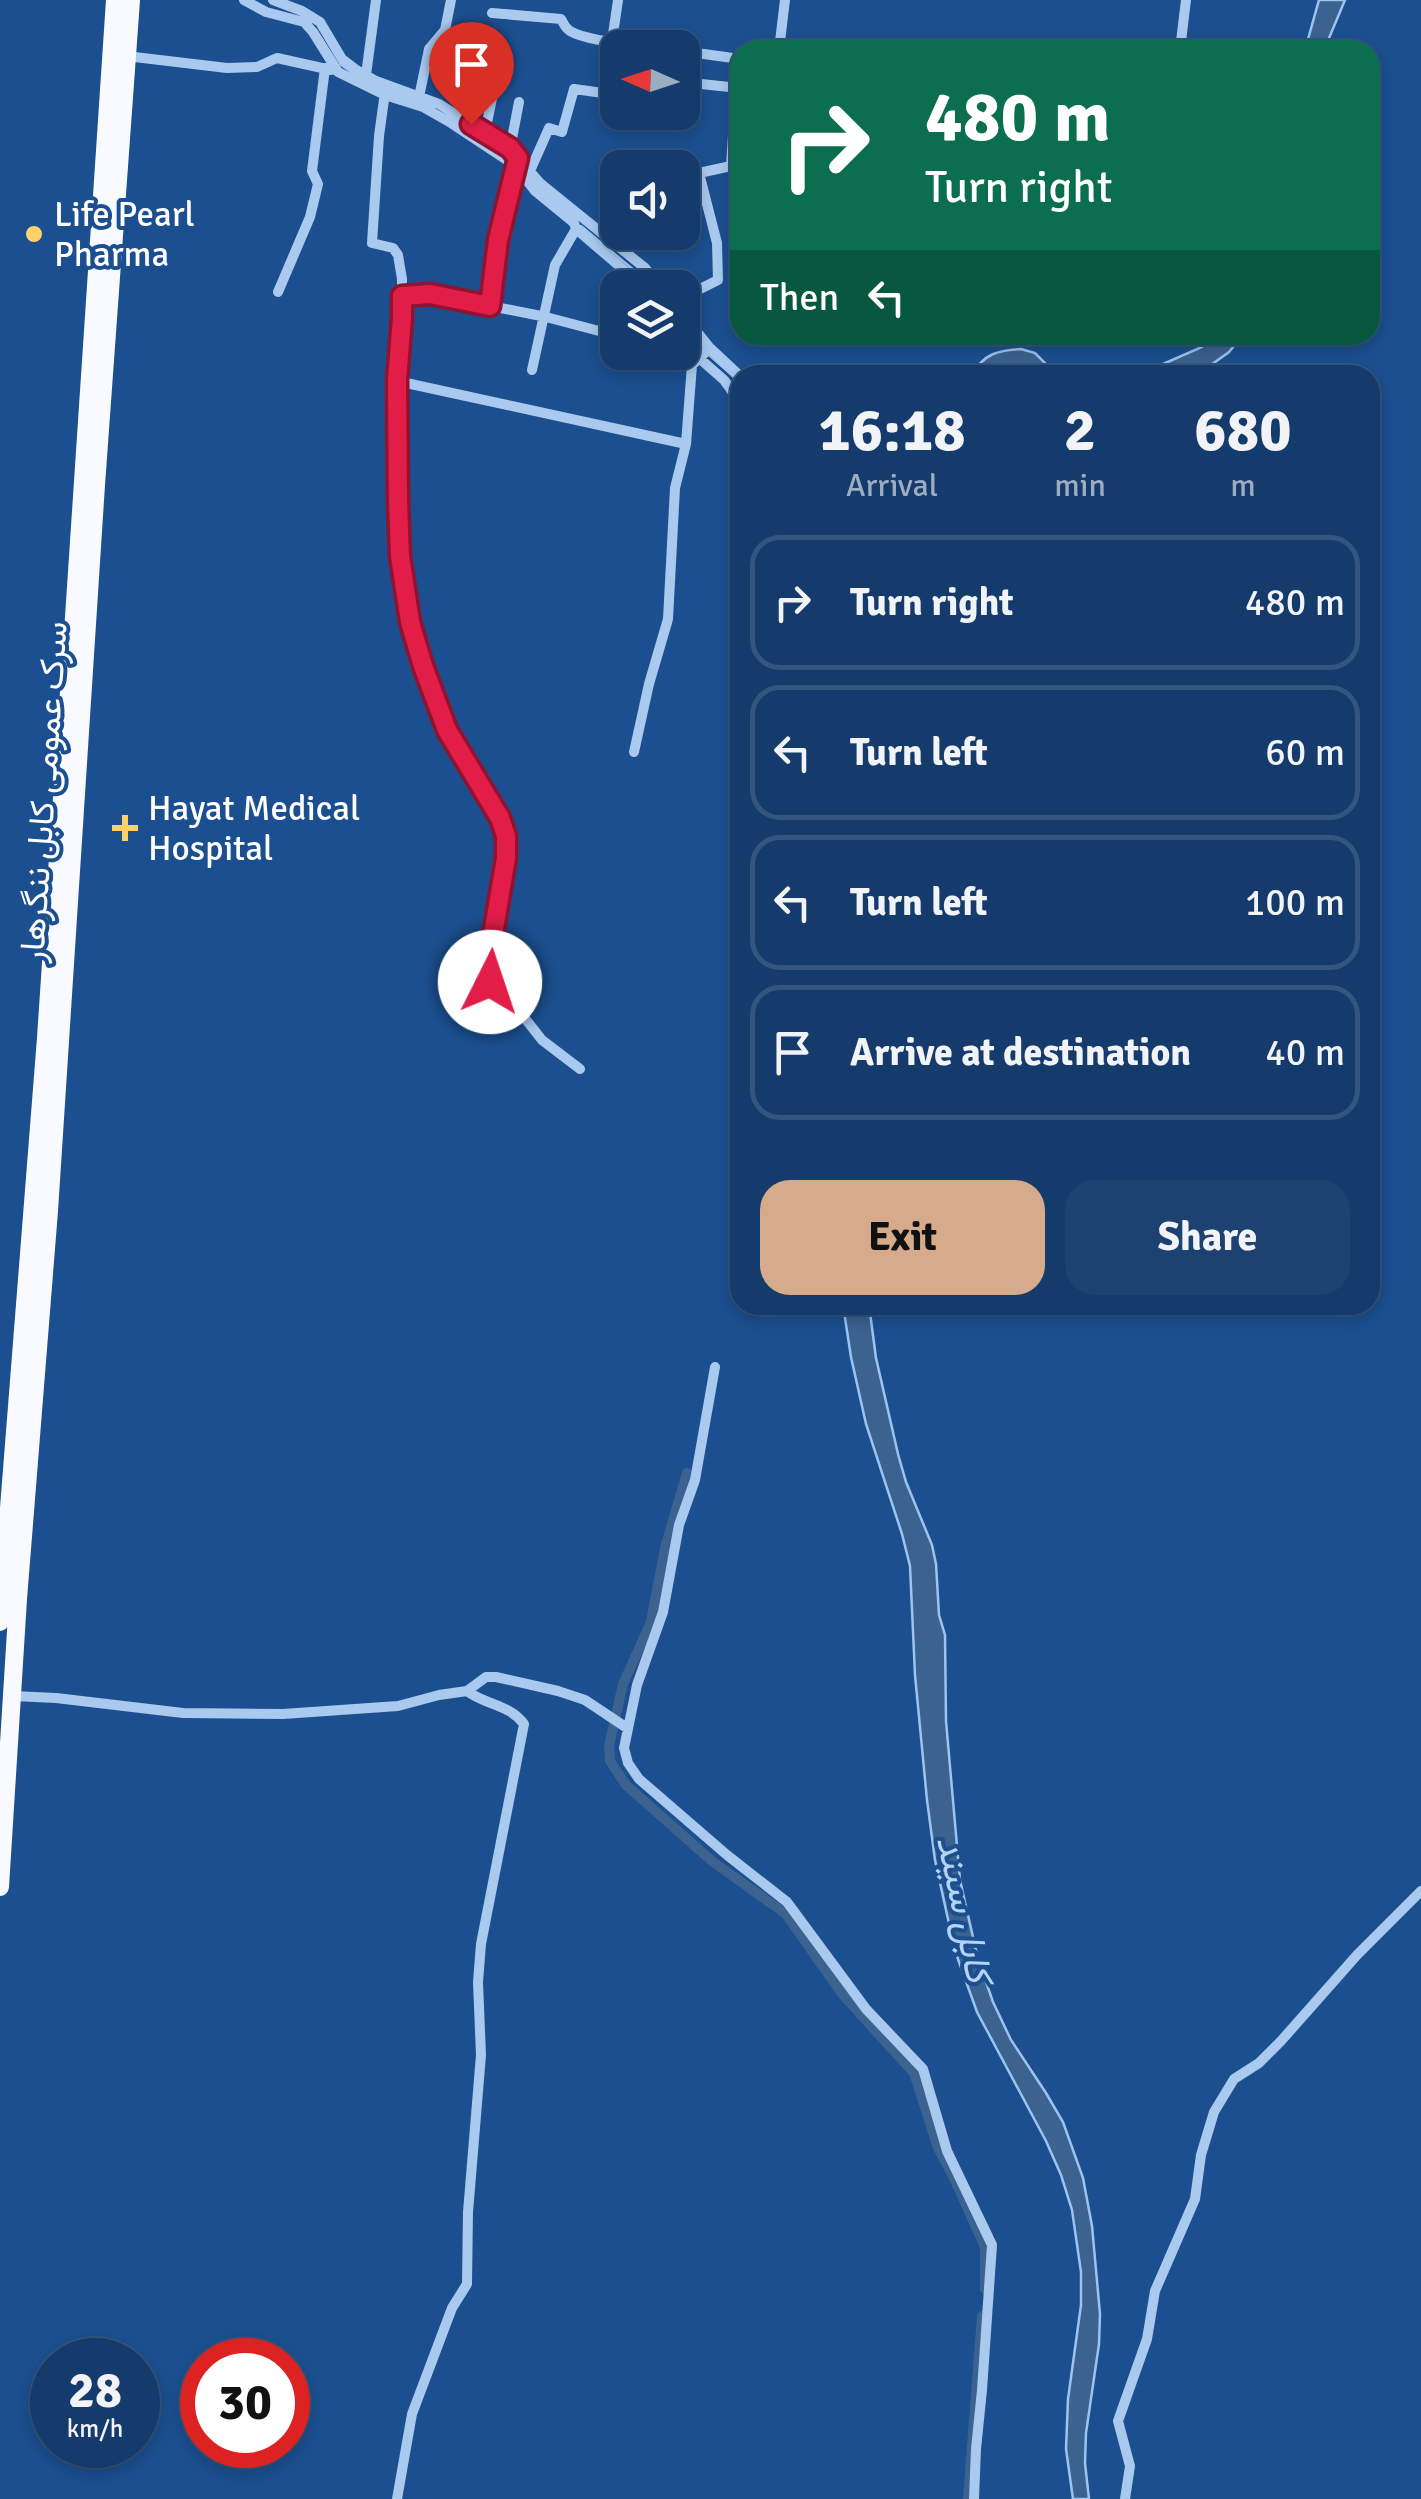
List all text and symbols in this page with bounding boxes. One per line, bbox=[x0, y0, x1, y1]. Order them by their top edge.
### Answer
pin bbox=[429, 22, 514, 125]
north arrow bbox=[600, 30, 700, 130]
map controls bbox=[600, 30, 700, 370]
icon: arrive bbox=[444, 37, 499, 92]
text: 480 m bbox=[925, 74, 1110, 160]
icon: right bbox=[760, 80, 890, 210]
button: sound bbox=[600, 150, 700, 250]
text: Turn right bbox=[925, 160, 1113, 215]
place label: Life Pearl Pharma bbox=[54, 193, 195, 276]
marker: Life Pearl Pharma bbox=[23, 223, 45, 245]
button: layers bbox=[600, 270, 700, 370]
icon: left bbox=[859, 270, 914, 325]
text: Then bbox=[760, 274, 839, 321]
text: 16:18 bbox=[818, 394, 966, 468]
text: 2 bbox=[1064, 394, 1096, 468]
text: 680 bbox=[1194, 394, 1292, 468]
text: Arrival bbox=[846, 466, 938, 505]
text: min bbox=[1054, 466, 1106, 505]
text: m bbox=[1230, 466, 1256, 505]
icon: right bbox=[765, 575, 820, 630]
text: Turn right bbox=[850, 579, 1014, 626]
text: 480 m bbox=[1245, 579, 1345, 626]
street label: سرک عمومی کابل ننگرهار bbox=[10, 620, 77, 965]
icon: left bbox=[765, 725, 820, 780]
text: Turn left bbox=[850, 729, 988, 776]
text: 60 m bbox=[1265, 729, 1345, 776]
place label: Hayat Medical Hospital bbox=[148, 787, 360, 870]
marker: Hayat Medical Hospital bbox=[112, 815, 138, 841]
icon: left bbox=[765, 875, 820, 930]
text: Turn left bbox=[850, 879, 988, 926]
text: 100 m bbox=[1245, 879, 1345, 926]
position arrow bbox=[438, 930, 542, 1034]
icon: arrive bbox=[765, 1025, 820, 1080]
text: Arrive at destination bbox=[850, 1029, 1191, 1076]
text: 40 m bbox=[1265, 1029, 1345, 1076]
button: Exit bbox=[760, 1180, 1045, 1295]
button: Share bbox=[1065, 1180, 1350, 1295]
water label: کابل سيند bbox=[926, 1832, 1004, 1993]
speed limit sign: 30 bbox=[180, 2338, 310, 2468]
text: 28 bbox=[68, 2360, 122, 2422]
text: km/h bbox=[67, 2413, 123, 2444]

